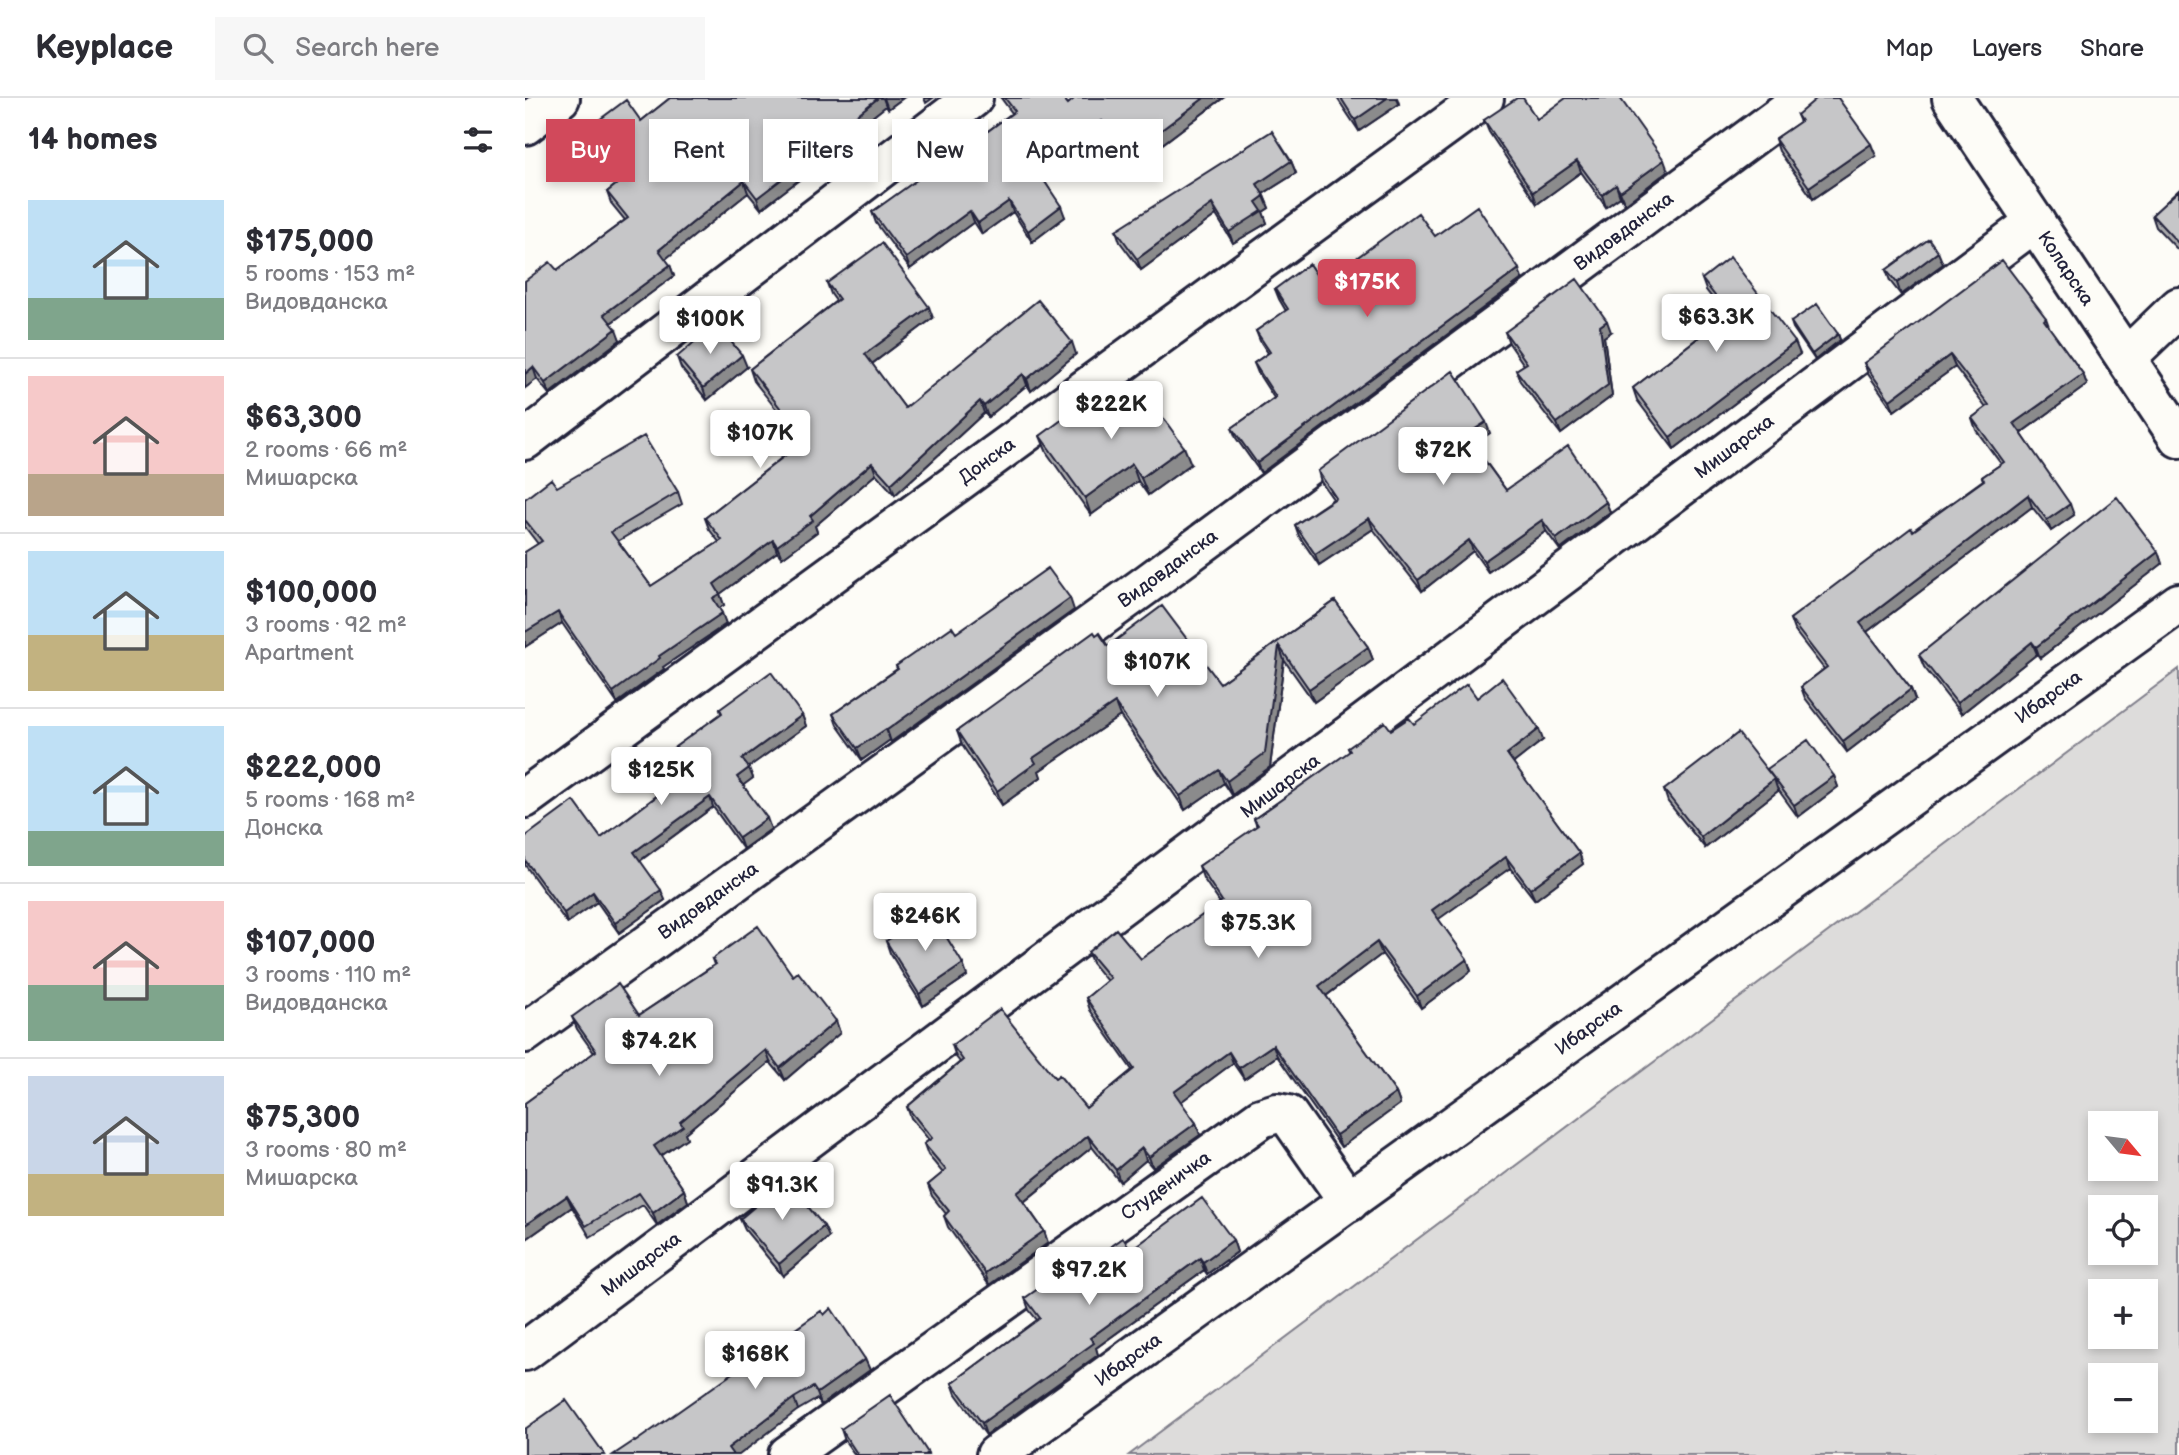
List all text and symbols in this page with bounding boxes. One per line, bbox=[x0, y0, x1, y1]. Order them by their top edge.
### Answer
search box bbox=[215, 17, 705, 80]
text: Keyplace bbox=[35, 28, 173, 68]
icon: search bbox=[239, 29, 277, 67]
text: Search here bbox=[295, 33, 439, 64]
text: Map bbox=[1885, 34, 1933, 63]
text: Layers bbox=[1971, 34, 2042, 63]
text: Share bbox=[2080, 34, 2144, 63]
chip: Buy bbox=[546, 119, 635, 182]
chip: Rent bbox=[649, 119, 749, 182]
chip: Filters bbox=[763, 119, 878, 182]
chip: New bbox=[892, 119, 988, 182]
chip: Apartment bbox=[1002, 119, 1163, 182]
icon: filters bbox=[459, 121, 497, 159]
text: 14 homes bbox=[28, 122, 157, 158]
street label: Видовданска bbox=[1569, 187, 1678, 276]
text: $175,000 bbox=[245, 224, 374, 260]
street label: Коларска bbox=[2033, 227, 2099, 310]
icon: home bbox=[84, 228, 168, 312]
text: 5 rooms · 153 m² bbox=[245, 260, 415, 288]
pin: $175K bbox=[1318, 260, 1416, 319]
text: $175K bbox=[1334, 268, 1400, 296]
text: Видовданска bbox=[245, 288, 388, 316]
pin: $63.3K bbox=[1659, 294, 1773, 354]
pin: $100K bbox=[661, 296, 759, 356]
text: $63.3K bbox=[1678, 303, 1754, 331]
text: $100K bbox=[675, 305, 745, 333]
pin: $222K bbox=[1062, 382, 1160, 441]
text: $222K bbox=[1075, 390, 1147, 418]
text: $63,300 bbox=[245, 400, 362, 436]
icon: home bbox=[84, 404, 168, 488]
pin: $107K bbox=[711, 410, 809, 470]
street label: Мишарска bbox=[1690, 410, 1779, 484]
text: $107K bbox=[726, 419, 794, 447]
pin: $72K bbox=[1402, 428, 1484, 487]
street label: Донска bbox=[954, 432, 1020, 489]
text: 2 rooms · 66 m² bbox=[245, 436, 407, 464]
text: $72K bbox=[1414, 436, 1472, 464]
text: Мишарска bbox=[245, 464, 358, 492]
street label: Видовданска bbox=[1114, 524, 1222, 613]
text: $100,000 bbox=[245, 575, 378, 611]
icon: home bbox=[84, 579, 168, 663]
text: 3 rooms · 92 m² bbox=[245, 611, 407, 639]
text: Apartment bbox=[245, 639, 354, 667]
pin: $107K bbox=[1108, 640, 1206, 699]
text: $107K bbox=[1123, 648, 1191, 676]
street label: Ибарска bbox=[2011, 665, 2086, 729]
pin: $125K bbox=[612, 748, 710, 807]
street label: Мишарска bbox=[1236, 749, 1325, 824]
text: $222,000 bbox=[245, 750, 381, 786]
icon: home bbox=[84, 754, 168, 838]
text: $125K bbox=[627, 756, 695, 784]
text: 5 rooms · 168 m² bbox=[245, 786, 415, 814]
text: Донска bbox=[245, 814, 323, 842]
street label: Видовданска bbox=[654, 857, 763, 945]
pin: $246K bbox=[876, 894, 974, 953]
pin: $75.3K bbox=[1201, 900, 1315, 960]
text: $246K bbox=[889, 902, 961, 930]
text: $75.3K bbox=[1220, 909, 1296, 937]
text: $107,000 bbox=[245, 925, 375, 961]
icon: home bbox=[84, 929, 168, 1013]
text: 3 rooms · 110 m² bbox=[245, 961, 411, 989]
text: Видовданска bbox=[245, 989, 388, 1017]
street label: Ибарска bbox=[1550, 997, 1626, 1060]
pin: $74.2K bbox=[602, 1018, 716, 1078]
text: $74.2K bbox=[621, 1027, 697, 1055]
text: $75,300 bbox=[245, 1100, 360, 1136]
icon: home bbox=[84, 1104, 168, 1188]
north arrow bbox=[2088, 1111, 2158, 1181]
map controls bbox=[2088, 1111, 2158, 1433]
text: 3 rooms · 80 m² bbox=[245, 1136, 407, 1164]
street label: Студеничка bbox=[1117, 1146, 1215, 1226]
pin: $91.3K bbox=[725, 1162, 839, 1222]
text: Мишарска bbox=[245, 1164, 358, 1192]
text: $91.3K bbox=[746, 1171, 818, 1199]
button: locate bbox=[2088, 1195, 2158, 1265]
street label: Мишарска bbox=[597, 1227, 685, 1301]
pin: $97.2K bbox=[1032, 1248, 1146, 1307]
text: $97.2K bbox=[1051, 1256, 1127, 1284]
button: + bbox=[2088, 1279, 2158, 1349]
street label: Ибарска bbox=[1090, 1328, 1166, 1392]
pin: $168K bbox=[706, 1332, 804, 1391]
text: $168K bbox=[721, 1340, 789, 1368]
button: − bbox=[2088, 1363, 2158, 1433]

